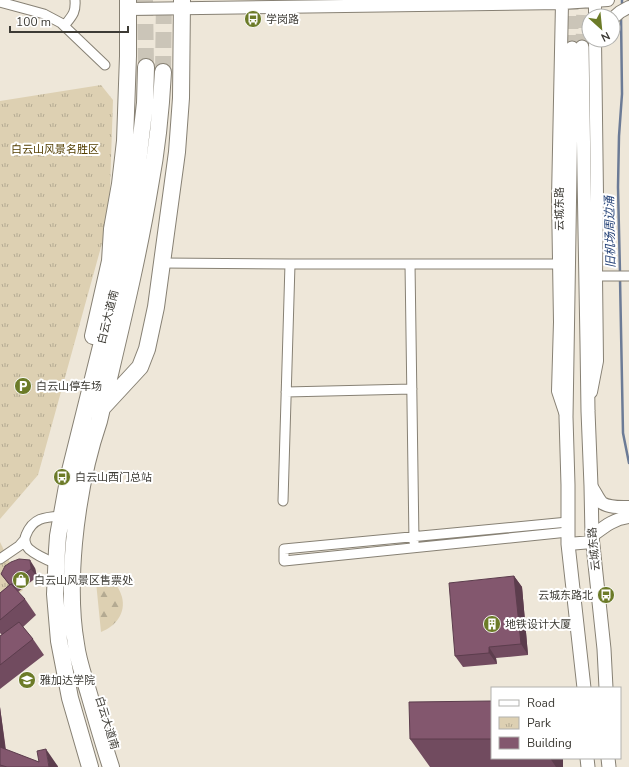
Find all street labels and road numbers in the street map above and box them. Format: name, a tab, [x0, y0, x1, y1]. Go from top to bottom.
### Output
street label: 云城东路	[552, 187, 567, 231]
street label: 白云大道南	[94, 289, 122, 345]
street label: 云城东路	[585, 526, 603, 572]
street label: 白云大道南	[92, 695, 122, 751]

